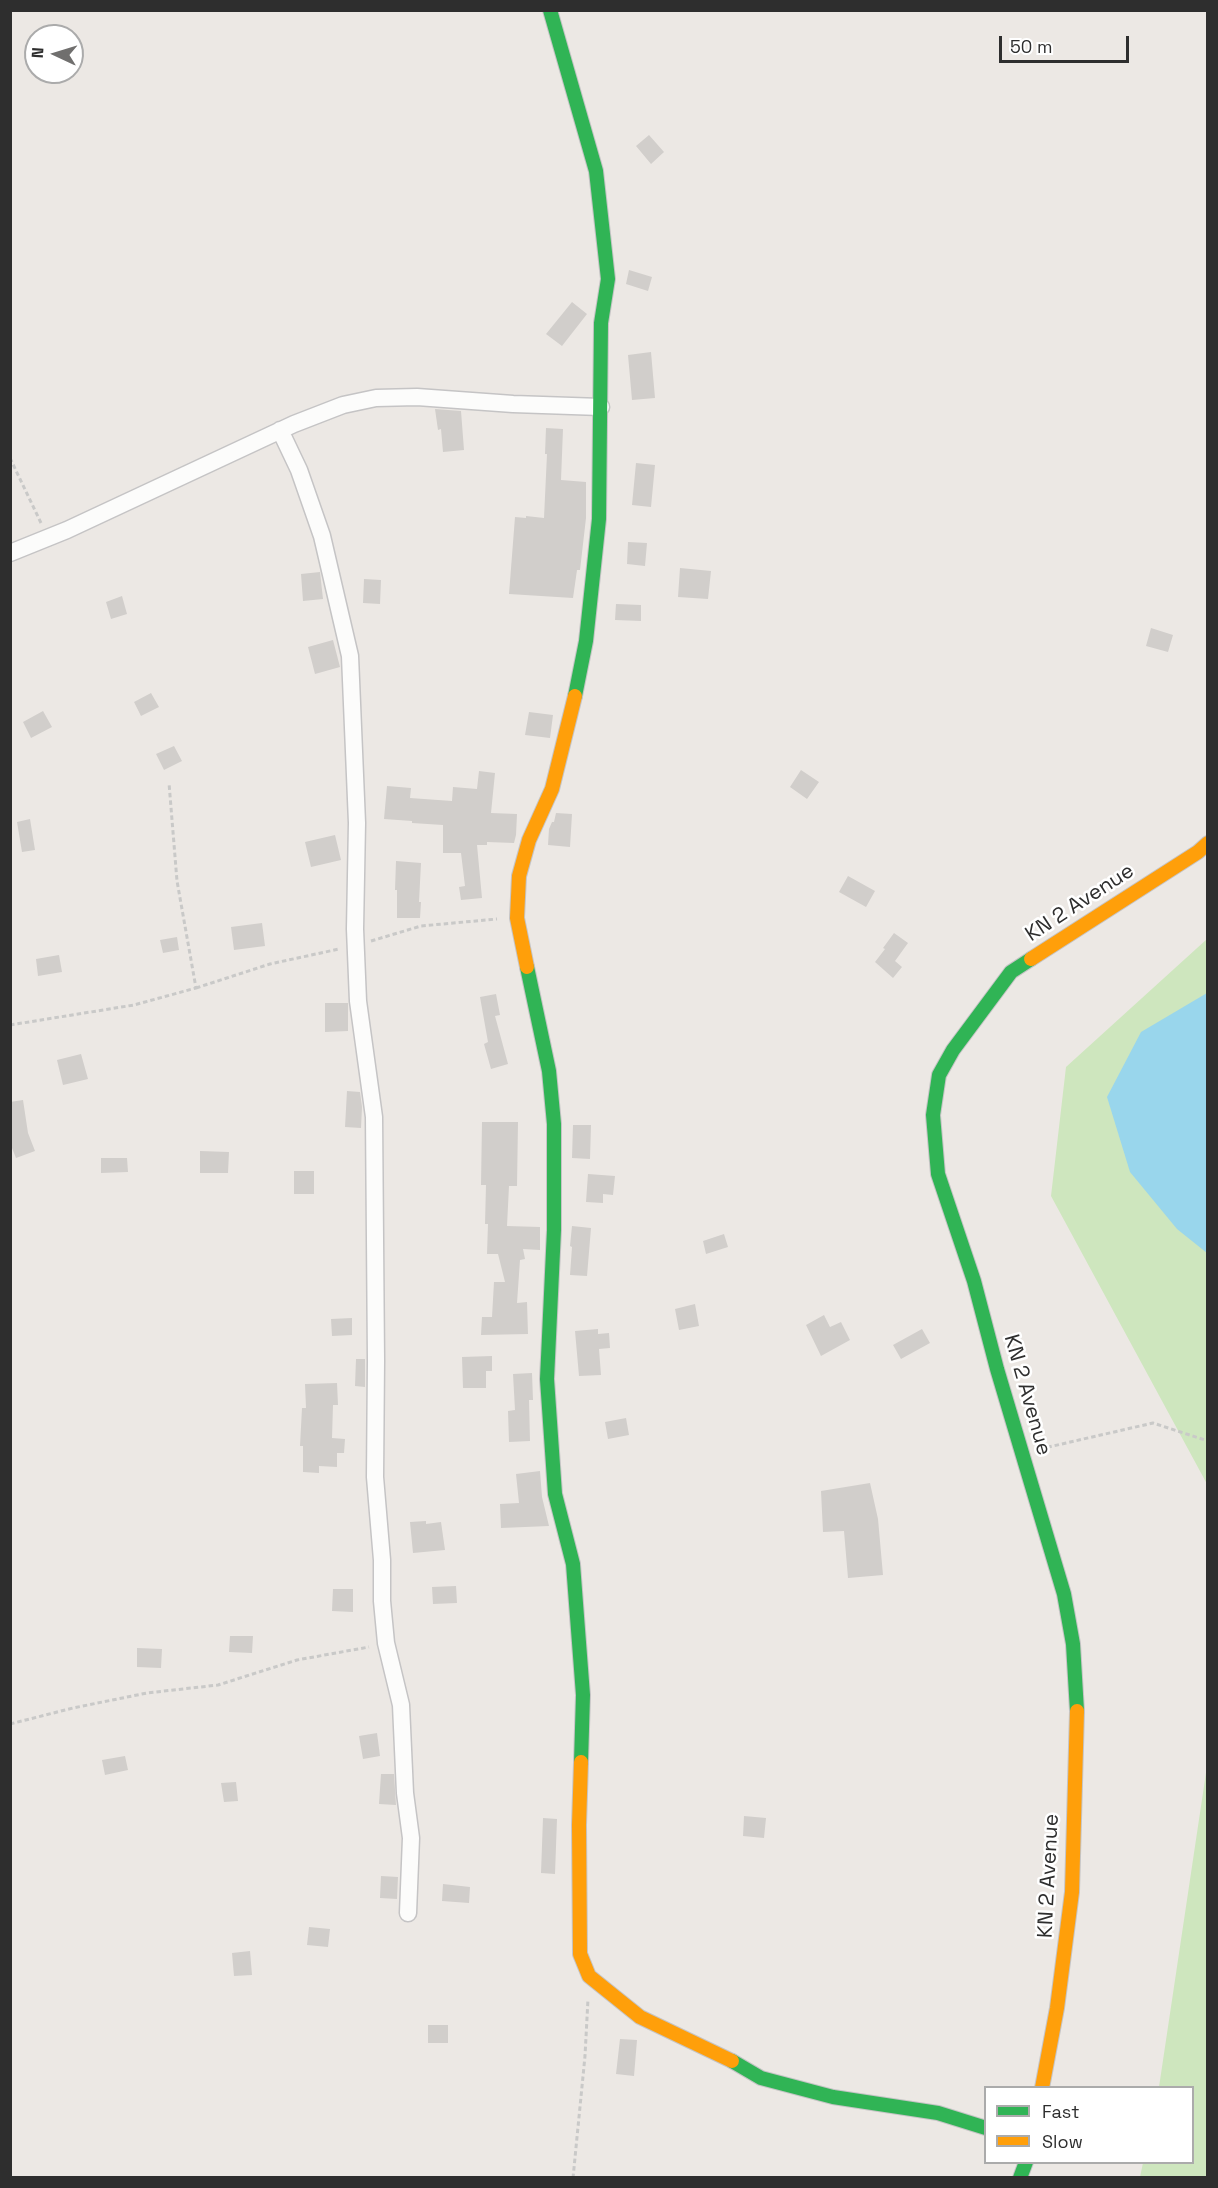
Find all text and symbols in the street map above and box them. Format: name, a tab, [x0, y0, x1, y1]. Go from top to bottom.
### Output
north arrow	[24, 24, 84, 84]
scale bar	[1002, 24, 1132, 62]
text: 50 m	[1010, 35, 1052, 58]
text: N	[27, 47, 48, 59]
street label: KN 2 Avenue	[1021, 859, 1139, 947]
street label: KN 2 Avenue	[998, 1332, 1056, 1458]
street label: KN 2 Avenue	[1033, 1813, 1065, 1939]
legend	[984, 2086, 1194, 2164]
text: Fast	[1042, 2100, 1079, 2123]
text: Slow	[1042, 2130, 1083, 2153]

